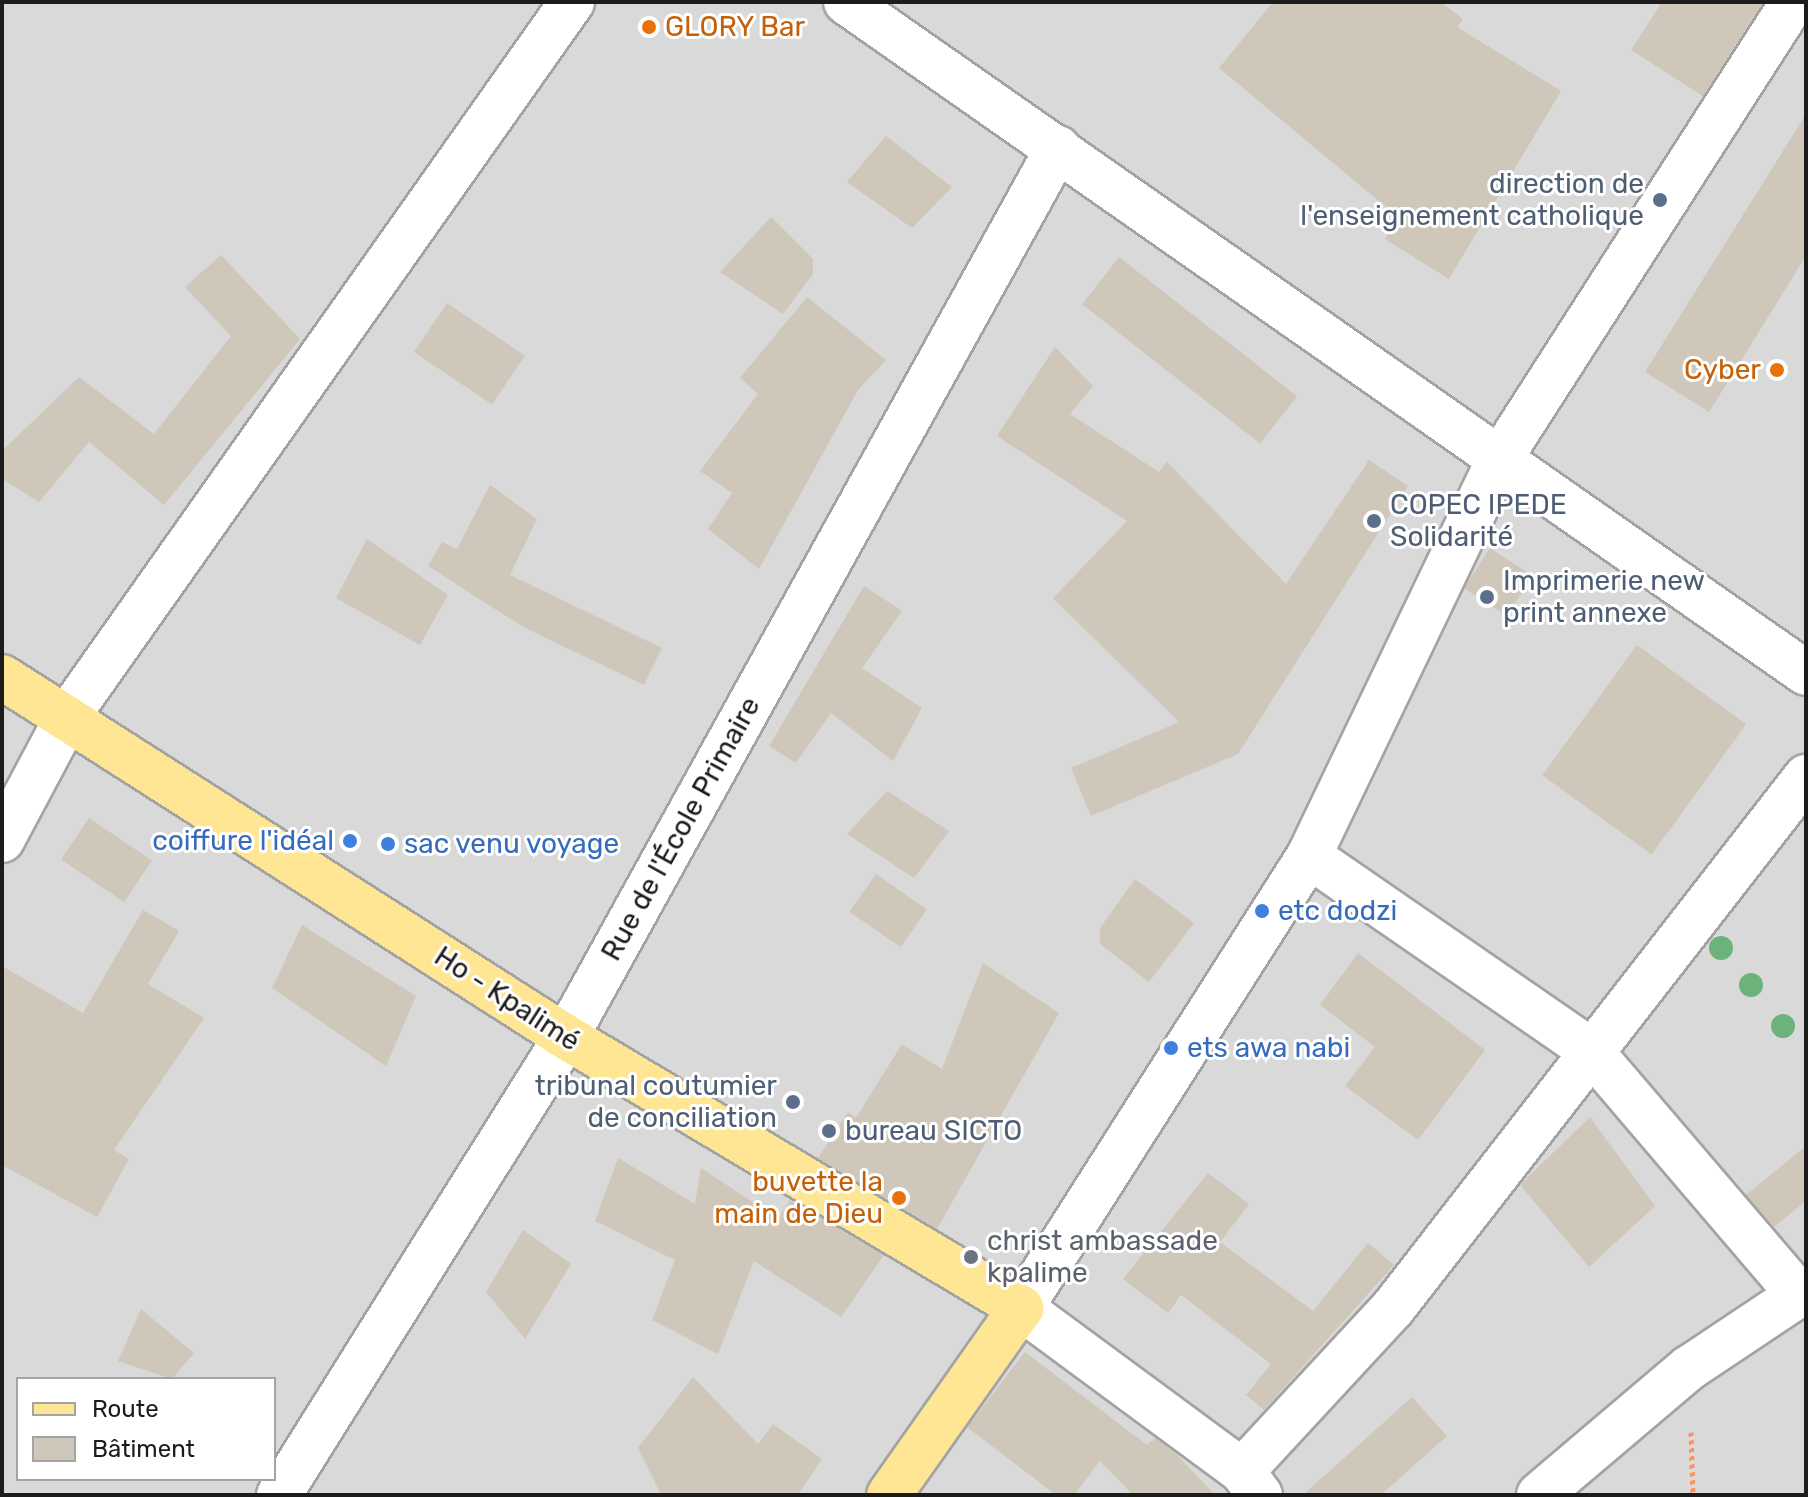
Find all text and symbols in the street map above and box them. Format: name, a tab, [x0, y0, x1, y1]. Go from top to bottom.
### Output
place label: GLORY Bar	[665, 10, 806, 44]
marker: GLORY Bar	[640, 18, 658, 36]
place label: direction de l'enseignement catholique	[1300, 167, 1644, 233]
marker: direction de l'enseignement catholique	[1651, 191, 1669, 209]
place label: Cyber	[1684, 353, 1761, 387]
marker: Cyber	[1768, 361, 1786, 379]
place label: COPEC IPEDE Solidarité	[1390, 488, 1567, 554]
marker: COPEC IPEDE Solidarité	[1365, 512, 1383, 530]
place label: Imprimerie new print annexe	[1503, 564, 1705, 630]
marker: Imprimerie new print annexe	[1478, 588, 1496, 606]
street label: Rue de l'École Primaire	[595, 691, 767, 967]
place label: coiffure l'idéal	[152, 824, 334, 858]
place label: sac venu voyage	[404, 827, 621, 861]
marker: coiffure l'idéal	[341, 832, 359, 850]
marker: sac venu voyage	[379, 835, 397, 853]
place label: etc dodzi	[1278, 894, 1397, 928]
marker: etc dodzi	[1253, 902, 1271, 920]
street label: Ho - Kpalimé	[428, 940, 586, 1058]
place label: ets awa nabi	[1187, 1031, 1350, 1065]
marker: ets awa nabi	[1162, 1039, 1180, 1057]
place label: tribunal coutumier de conciliation	[535, 1069, 777, 1135]
marker: tribunal coutumier de conciliation	[784, 1093, 802, 1111]
place label: bureau SICTO	[845, 1114, 1022, 1148]
marker: bureau SICTO	[820, 1122, 838, 1140]
place label: buvette la main de Dieu	[714, 1165, 883, 1231]
marker: buvette la main de Dieu	[890, 1189, 908, 1207]
place label: christ ambassade kpalime	[987, 1224, 1218, 1290]
marker: christ ambassade kpalime	[962, 1248, 980, 1266]
legend	[16, 1377, 276, 1481]
text: Route	[92, 1395, 159, 1423]
text: Bâtiment	[92, 1435, 195, 1463]

